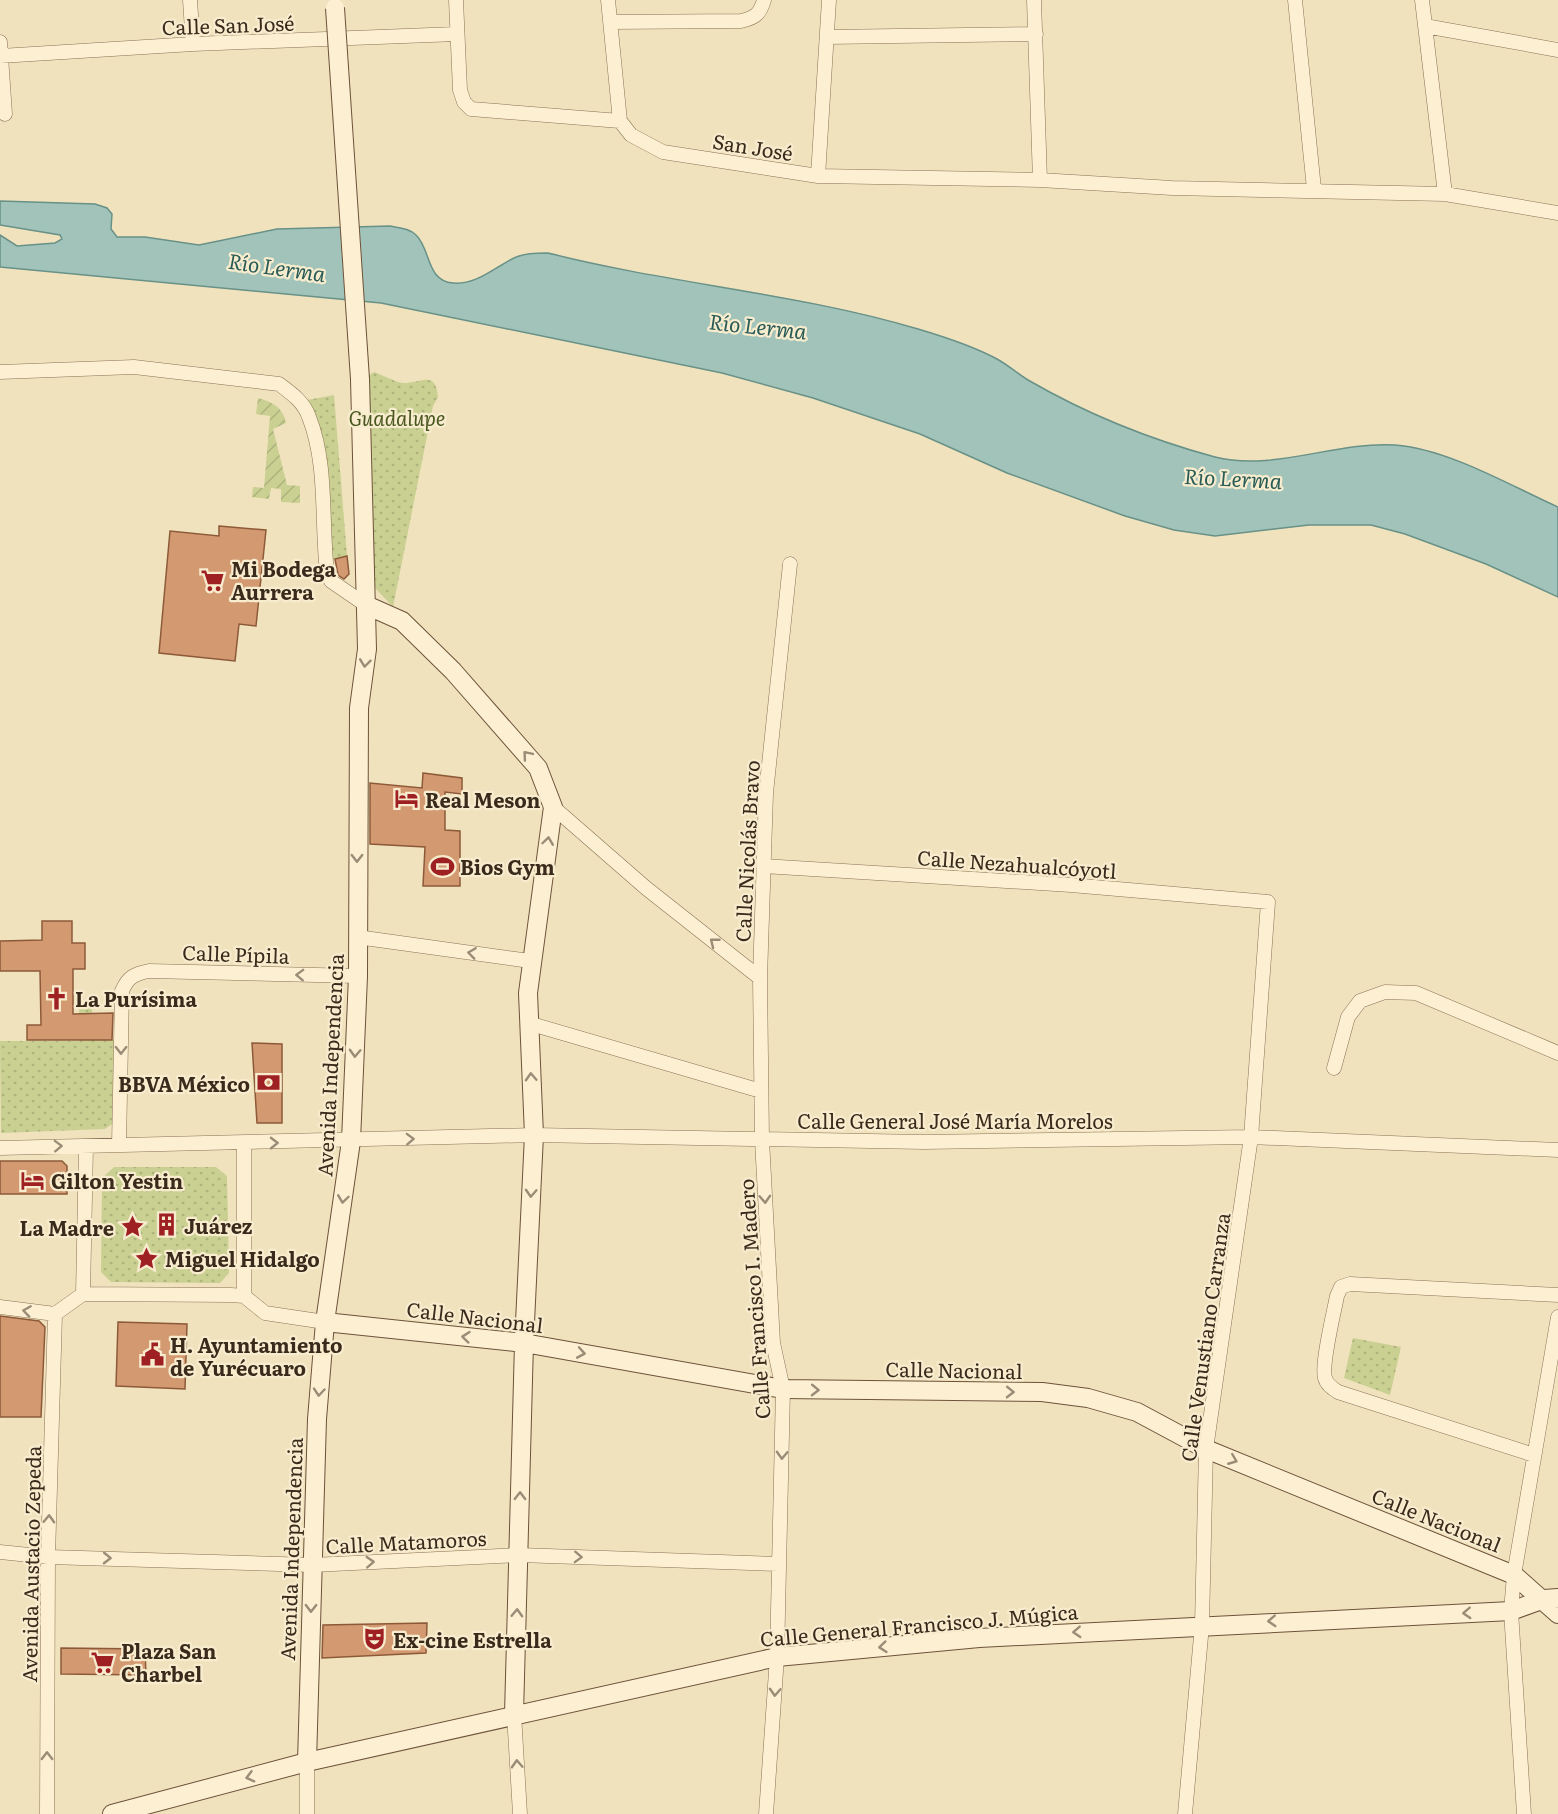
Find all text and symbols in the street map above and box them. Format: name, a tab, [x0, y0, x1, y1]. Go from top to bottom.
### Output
street label: Calle San José	[161, 7, 295, 41]
street label: San José	[711, 125, 795, 167]
water label: Río Lerma	[226, 244, 328, 288]
water label: Río Lerma	[708, 304, 808, 346]
park label: Guadalupe	[349, 402, 445, 432]
water label: Río Lerma	[1183, 459, 1283, 495]
place label: Mi Bodega Aurrera	[231, 553, 337, 606]
supermarket icon: Mi Bodega Aurrera	[200, 567, 226, 593]
one-way arrow	[359, 659, 372, 668]
one-way arrow	[523, 751, 534, 762]
street label: Calle Nicolás Bravo	[726, 759, 766, 943]
place label: Real Meson	[425, 784, 541, 814]
hotel icon: Real Meson	[394, 786, 420, 812]
one-way arrow	[541, 836, 553, 846]
street label: Calle Nezahualcóyotl	[916, 841, 1118, 885]
place label: Bios Gym	[460, 851, 555, 881]
one-way arrow	[351, 853, 363, 862]
sports icon: Bios Gym	[429, 853, 455, 879]
street label: Calle Pípila	[182, 936, 290, 970]
one-way arrow	[710, 938, 721, 949]
one-way arrow	[467, 947, 477, 960]
street label: Avenida Independencia	[308, 953, 350, 1177]
one-way arrow	[295, 968, 304, 981]
place label: La Purísima	[75, 983, 198, 1013]
church icon: La Purísima	[44, 985, 70, 1011]
one-way arrow	[115, 1045, 127, 1054]
one-way arrow	[348, 1048, 361, 1057]
place label: BBVA México	[118, 1068, 250, 1098]
bank icon: BBVA México	[255, 1070, 281, 1096]
one-way arrow	[524, 1072, 537, 1081]
street label: Calle General José María Morelos	[797, 1105, 1113, 1135]
one-way arrow	[405, 1133, 414, 1145]
one-way arrow	[270, 1136, 279, 1149]
one-way arrow	[54, 1140, 63, 1153]
place label: Gilton Yestin	[51, 1165, 183, 1195]
hotel icon: Gilton Yestin	[20, 1167, 46, 1193]
street label: Calle Francisco I. Madero	[730, 1178, 776, 1420]
one-way arrow	[525, 1189, 538, 1198]
one-way arrow	[337, 1194, 349, 1204]
one-way arrow	[758, 1194, 771, 1203]
place label: Juárez	[184, 1210, 253, 1240]
street label: Calle Venustiano Carranza	[1172, 1210, 1236, 1463]
place label: La Madre	[19, 1212, 114, 1242]
building icon: Juárez	[153, 1212, 179, 1238]
place icon: La Madre	[119, 1214, 145, 1240]
place label: Miguel Hidalgo	[165, 1243, 320, 1273]
place icon: Miguel Hidalgo	[134, 1245, 160, 1271]
street label: Calle Nacional	[405, 1293, 545, 1339]
one-way arrow	[23, 1305, 32, 1317]
place label: H. Ayuntamiento de Yurécuaro	[170, 1329, 342, 1382]
one-way arrow	[461, 1331, 470, 1343]
public building icon: H. Ayuntamiento de Yurécuaro	[139, 1342, 165, 1368]
one-way arrow	[576, 1346, 586, 1359]
street label: Calle Nacional	[885, 1353, 1023, 1385]
one-way arrow	[811, 1383, 820, 1396]
one-way arrow	[1006, 1386, 1015, 1398]
one-way arrow	[313, 1388, 326, 1397]
street label: Avenida Independencia	[271, 1437, 309, 1661]
street label: Avenida Austacio Zepeda	[13, 1445, 47, 1683]
one-way arrow	[775, 1451, 788, 1460]
one-way arrow	[1227, 1453, 1238, 1465]
street label: Calle Nacional	[1368, 1479, 1507, 1559]
one-way arrow	[514, 1492, 527, 1501]
one-way arrow	[43, 1514, 55, 1523]
street label: Calle Matamoros	[325, 1522, 487, 1560]
one-way arrow	[573, 1550, 582, 1563]
one-way arrow	[102, 1552, 111, 1564]
one-way arrow	[366, 1555, 375, 1568]
street label: Calle General Francisco J. Múgica	[759, 1595, 1079, 1653]
one-way arrow	[304, 1604, 317, 1613]
one-way arrow	[1462, 1607, 1471, 1619]
one-way arrow	[511, 1609, 524, 1618]
one-way arrow	[1267, 1615, 1276, 1628]
place label: Ex-cine Estrella	[393, 1624, 552, 1654]
one-way arrow	[1072, 1625, 1081, 1638]
theatre icon: Ex-cine Estrella	[362, 1626, 388, 1652]
place label: Plaza San Charbel	[121, 1635, 217, 1688]
one-way arrow	[878, 1640, 887, 1653]
supermarket icon: Plaza San Charbel	[90, 1649, 116, 1675]
one-way arrow	[768, 1688, 781, 1697]
one-way arrow	[41, 1751, 53, 1760]
one-way arrow	[511, 1759, 524, 1768]
one-way arrow	[245, 1770, 256, 1782]

